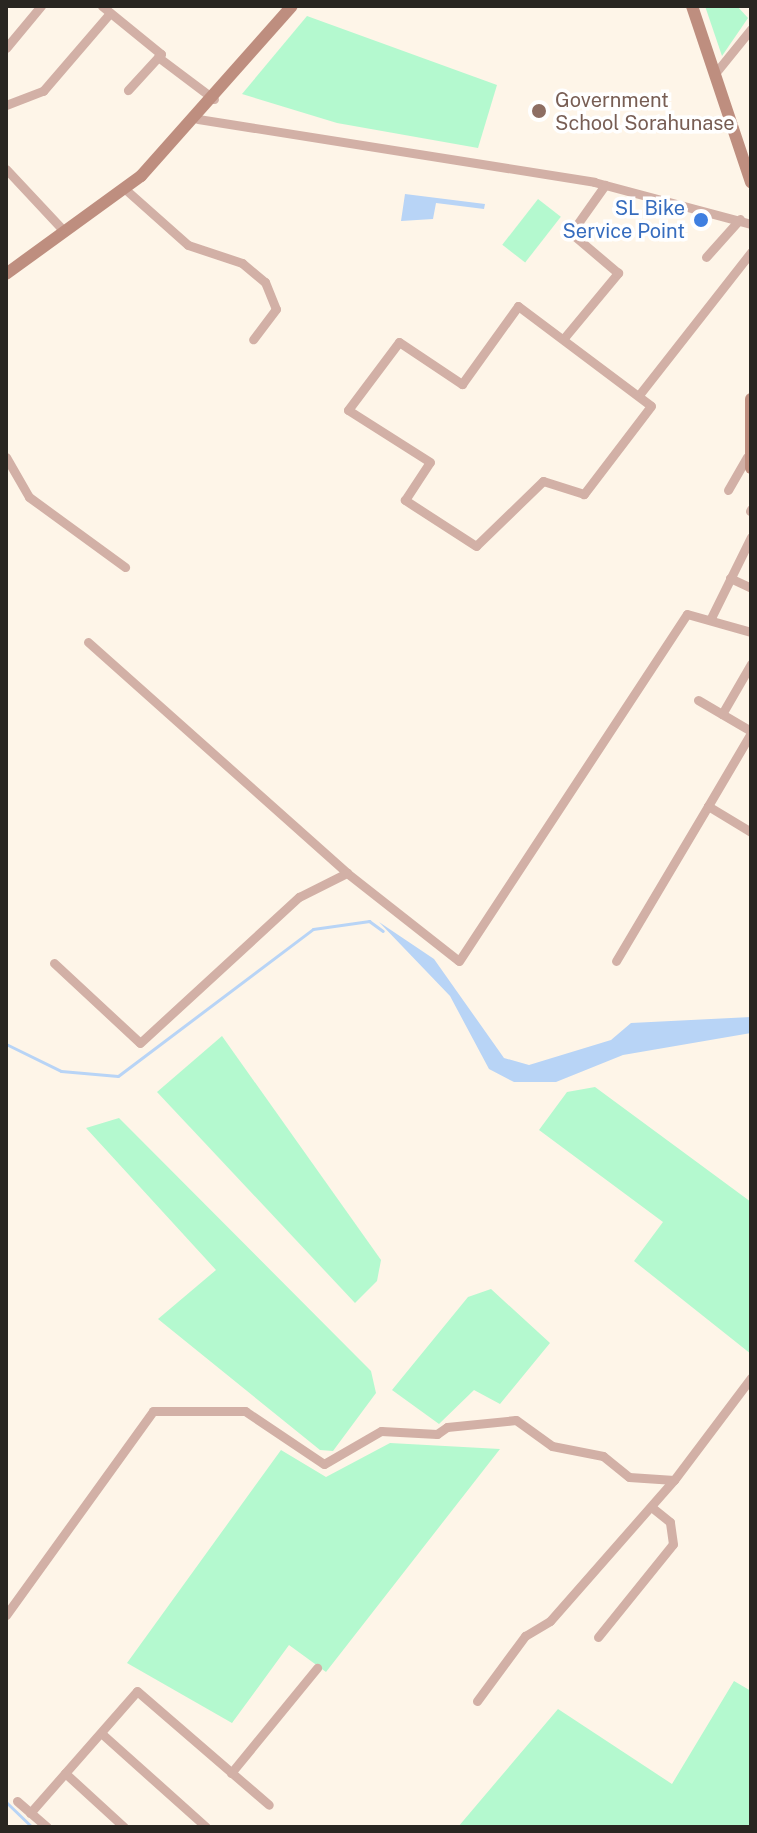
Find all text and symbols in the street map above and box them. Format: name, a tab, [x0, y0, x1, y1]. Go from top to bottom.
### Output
place label: Government School Sorahunase	[555, 88, 735, 135]
marker: Government School Sorahunase	[530, 102, 548, 120]
place label: SL Bike Service Point	[562, 196, 685, 243]
marker: SL Bike Service Point	[692, 211, 710, 229]

